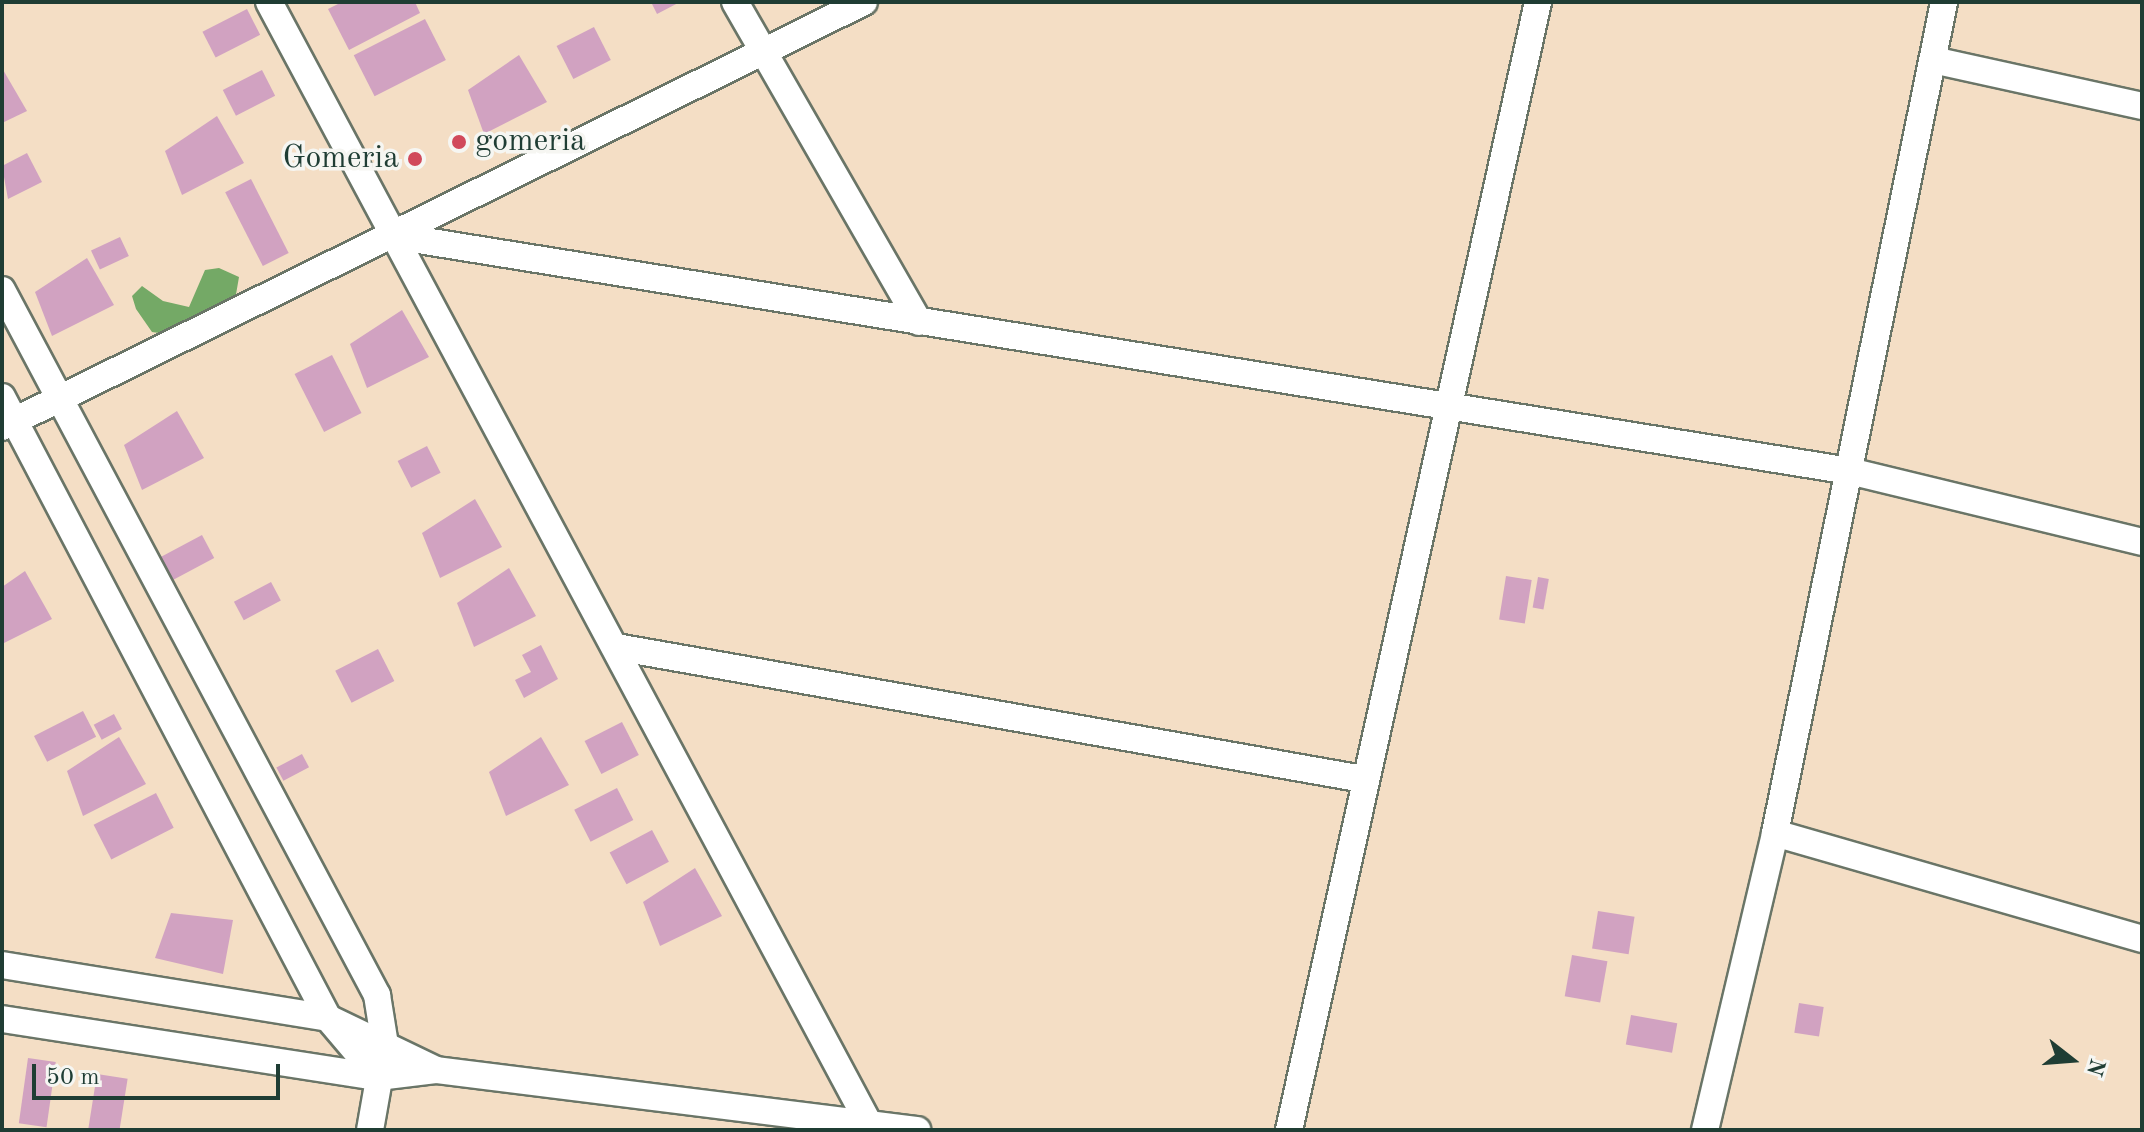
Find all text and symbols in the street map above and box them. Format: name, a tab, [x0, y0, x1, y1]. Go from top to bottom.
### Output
place label: gomeria	[475, 123, 586, 161]
marker: gomeria	[450, 133, 468, 151]
place label: Gomeria	[282, 140, 399, 178]
marker: Gomeria	[406, 150, 424, 168]
north arrow	[2032, 1020, 2112, 1100]
scale bar	[36, 1048, 284, 1098]
text: N	[2082, 1056, 2108, 1078]
text: 50 m	[46, 1066, 100, 1090]

